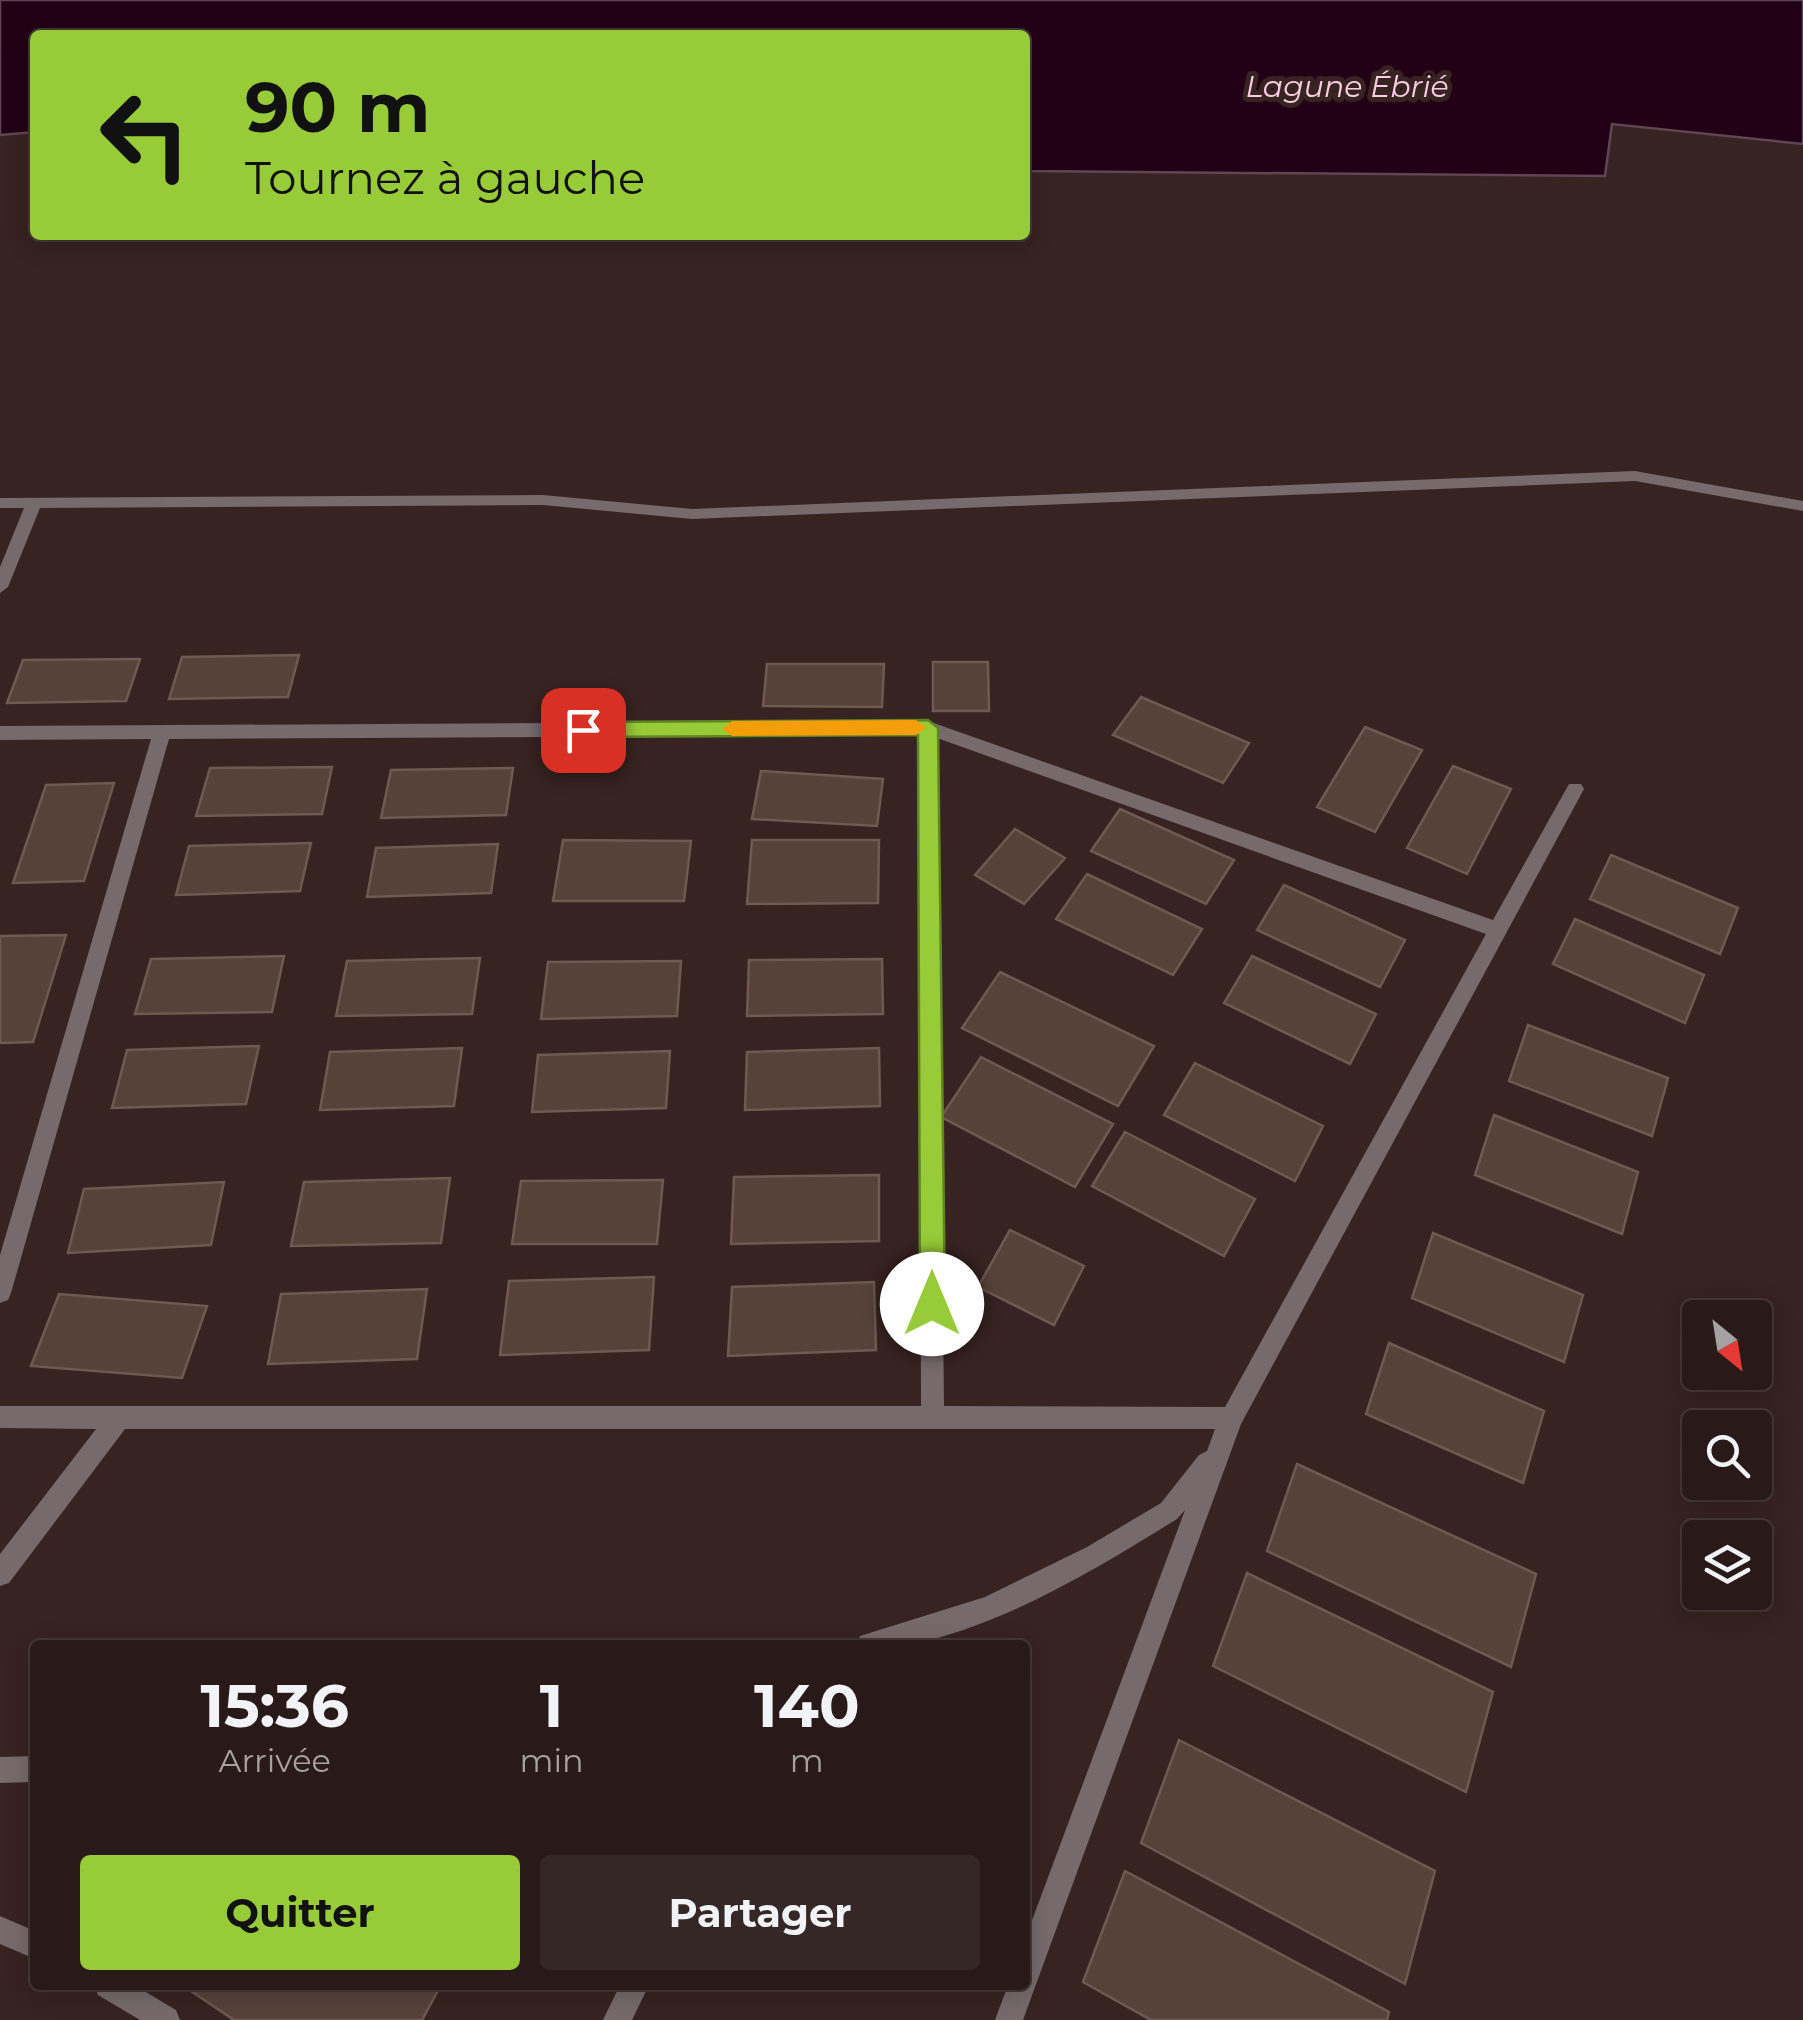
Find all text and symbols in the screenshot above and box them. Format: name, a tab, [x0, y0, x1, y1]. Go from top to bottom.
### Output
text: 90 m	[245, 64, 430, 150]
water label: Lagune Ébrié	[1245, 68, 1449, 105]
icon: left	[80, 70, 210, 200]
text: Tournez à gauche	[245, 150, 645, 205]
pin	[541, 688, 626, 773]
icon: arrive	[556, 703, 611, 758]
position arrow	[880, 1252, 984, 1356]
north arrow	[1682, 1300, 1772, 1390]
map controls	[1682, 1300, 1772, 1610]
button: search	[1682, 1410, 1772, 1500]
button: layers	[1682, 1520, 1772, 1610]
text: 15:36	[200, 1669, 349, 1742]
text: 1	[540, 1669, 563, 1742]
text: 140	[754, 1669, 860, 1742]
text: Arrivée	[219, 1741, 331, 1780]
text: min	[519, 1741, 584, 1780]
text: m	[790, 1741, 824, 1780]
button: Quitter	[80, 1855, 520, 1970]
button: Partager	[540, 1855, 980, 1970]

